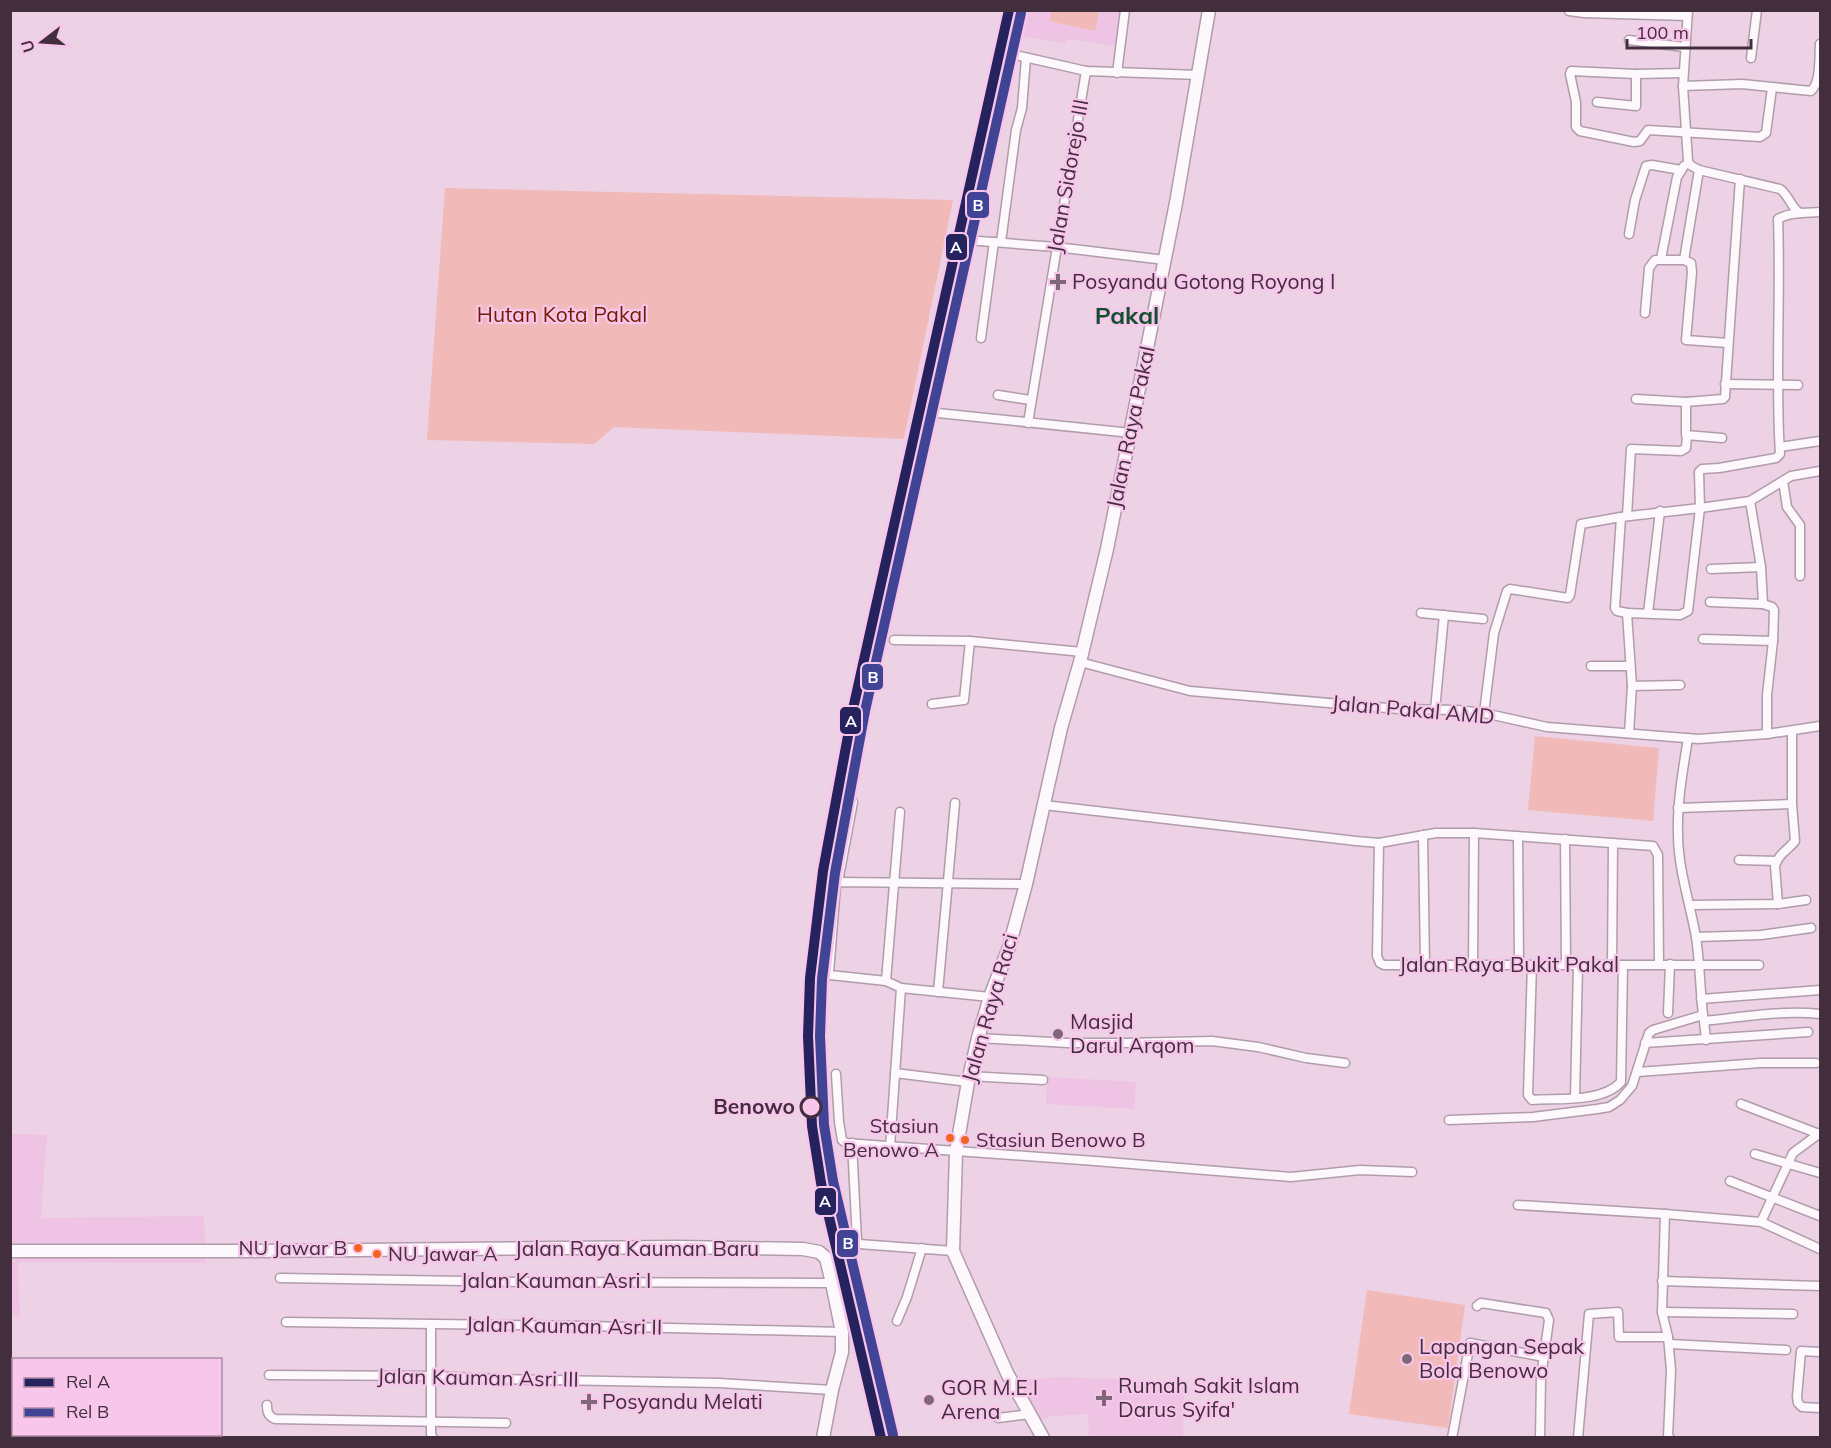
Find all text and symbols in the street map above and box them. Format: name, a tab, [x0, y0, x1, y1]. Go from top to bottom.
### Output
north arrow	[12, 12, 72, 72]
scale bar	[1627, 12, 1752, 50]
text: 100 m	[1636, 21, 1689, 44]
text: U	[16, 38, 39, 55]
street label: Jalan Sidorejo III	[1041, 97, 1093, 255]
line badge: B	[966, 191, 990, 219]
text: B	[972, 195, 984, 215]
line badge: A	[945, 233, 968, 261]
text: A	[950, 237, 962, 257]
place label: Posyandu Gotong Royong I	[1072, 268, 1335, 294]
marker: Posyandu Gotong Royong I	[1049, 273, 1067, 291]
district label: Pakal	[1095, 300, 1159, 330]
park label: Hutan Kota Pakal	[477, 301, 647, 327]
street label: Jalan Raya Pakal	[1100, 343, 1160, 510]
line badge: B	[861, 663, 884, 691]
text: B	[867, 667, 879, 687]
street label: Jalan Pakal AMD	[1330, 689, 1496, 729]
line badge: A	[839, 706, 862, 735]
text: A	[845, 711, 857, 731]
street label: Jalan Raya Raci	[955, 930, 1023, 1085]
street label: Jalan Raya Bukit Pakal	[1399, 951, 1619, 977]
place label: Masjid Darul Arqom	[1070, 1008, 1194, 1058]
marker: Masjid Darul Arqom	[1051, 1027, 1065, 1041]
place label: Benowo	[713, 1093, 795, 1119]
marker: Benowo	[800, 1096, 822, 1118]
place label: Stasiun Benowo A	[843, 1113, 939, 1162]
place label: Stasiun Benowo B	[976, 1127, 1146, 1152]
marker: Stasiun Benowo A	[944, 1132, 956, 1144]
marker: Stasiun Benowo B	[959, 1134, 971, 1146]
line badge: A	[814, 1187, 837, 1216]
text: A	[819, 1191, 831, 1211]
line badge: B	[836, 1229, 859, 1258]
text: B	[842, 1233, 854, 1253]
place label: NU Jawar B	[239, 1235, 347, 1260]
street label: Jalan Raya Kauman Baru	[515, 1235, 759, 1261]
place label: NU Jawar A	[388, 1241, 498, 1266]
marker: NU Jawar B	[352, 1242, 364, 1254]
marker: NU Jawar A	[371, 1248, 383, 1260]
street label: Jalan Kauman Asri I	[460, 1267, 652, 1293]
street label: Jalan Kauman Asri II	[466, 1310, 662, 1340]
place label: Lapangan Sepak Bola Benowo	[1419, 1333, 1584, 1383]
marker: Lapangan Sepak Bola Benowo	[1400, 1352, 1414, 1366]
legend	[12, 1358, 222, 1436]
street label: Jalan Kauman Asri III	[377, 1362, 579, 1392]
text: Rel A	[66, 1370, 110, 1393]
place label: Rumah Sakit Islam Darus Syifa'	[1118, 1372, 1300, 1422]
place label: GOR M.E.I Arena	[941, 1374, 1038, 1424]
place label: Posyandu Melati	[602, 1388, 763, 1414]
marker: Rumah Sakit Islam Darus Syifa'	[1095, 1389, 1113, 1407]
marker: Posyandu Melati	[580, 1393, 598, 1411]
marker: GOR M.E.I Arena	[922, 1393, 936, 1407]
text: Rel B	[66, 1400, 109, 1423]

